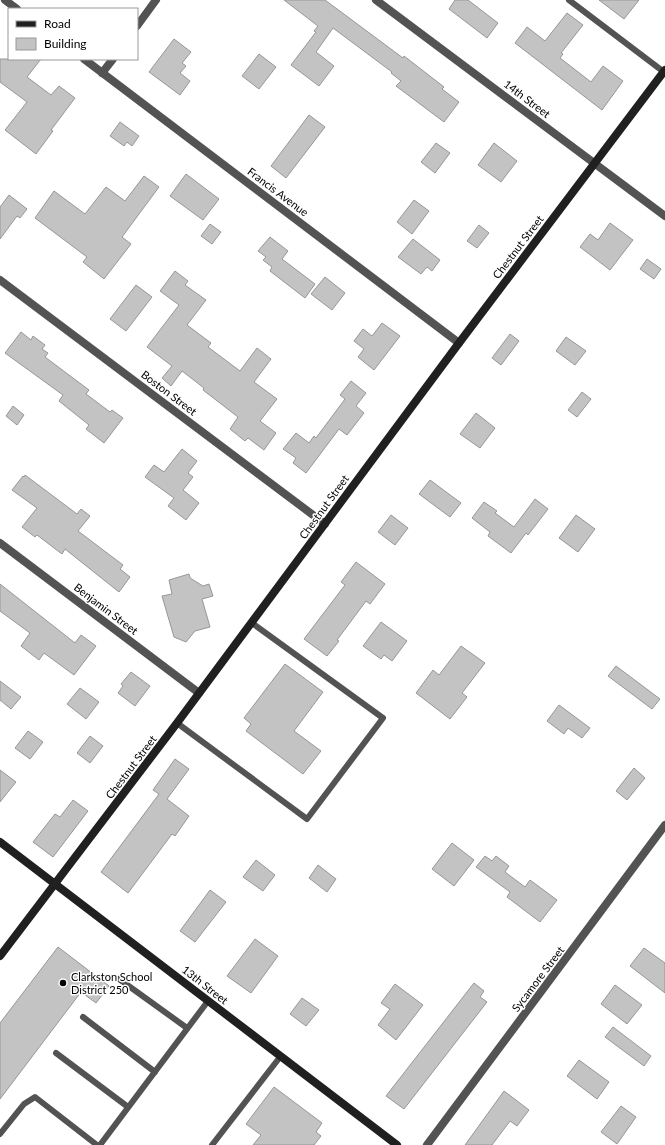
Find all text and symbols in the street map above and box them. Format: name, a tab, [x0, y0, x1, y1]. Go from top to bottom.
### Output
legend	[8, 8, 138, 60]
text: Road	[44, 16, 71, 31]
text: Building	[44, 36, 87, 51]
street label: 14th Street	[502, 77, 553, 120]
street label: Francis Avenue	[245, 165, 311, 219]
street label: Chestnut Street	[490, 212, 546, 281]
street label: Boston Street	[139, 368, 200, 418]
street label: Chestnut Street	[296, 472, 351, 541]
street label: Benjamin Street	[72, 580, 141, 637]
street label: Chestnut Street	[103, 732, 159, 801]
street label: Sycamore Street	[509, 943, 566, 1014]
street label: 13th Street	[180, 963, 231, 1007]
place label: Clarkston School District 250	[71, 970, 152, 996]
marker: Clarkston School District 250	[58, 978, 68, 988]

